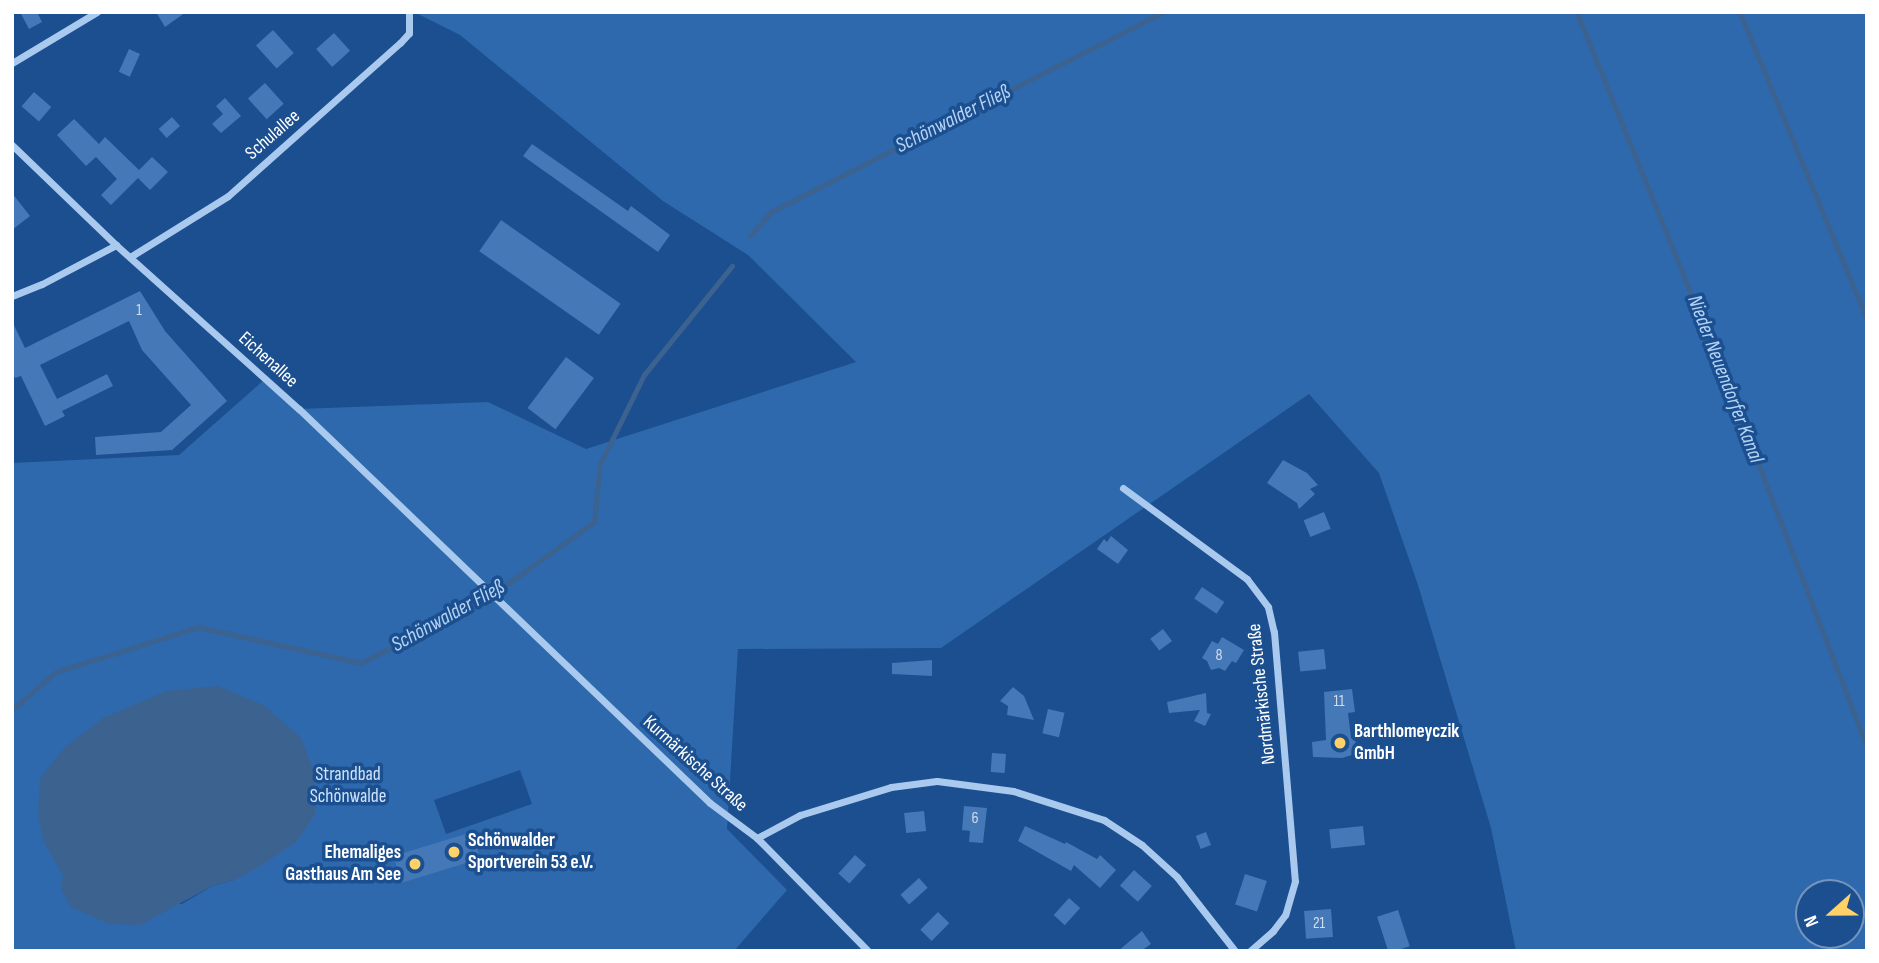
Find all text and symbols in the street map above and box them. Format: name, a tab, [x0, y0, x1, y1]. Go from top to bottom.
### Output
water label: Schönwalder Fließ	[891, 79, 1015, 159]
street label: Schulallee	[241, 105, 305, 165]
water label: Nieder Neuendorfer Kanal	[1681, 292, 1769, 466]
house number: 1	[136, 301, 142, 321]
street label: Eichenallee	[233, 327, 303, 393]
water label: Schönwalder Fließ	[387, 575, 509, 657]
street label: Nordmärkische Straße	[1243, 622, 1281, 766]
house number: 8	[1215, 646, 1223, 666]
house number: 11	[1333, 692, 1345, 712]
street label: Kurmärkische Straße	[638, 711, 752, 817]
place label: Barthlomeyczik GmbH	[1354, 721, 1459, 765]
marker: Barthlomeyczik GmbH	[1332, 735, 1348, 751]
park label: Strandbad Schönwalde	[310, 764, 386, 808]
house number: 6	[971, 809, 979, 829]
place label: Schönwalder Sportverein 53 e.V.	[468, 830, 593, 874]
place label: Ehemaliges Gasthaus Am See	[285, 842, 401, 886]
marker: Schönwalder Sportverein 53 e.V.	[446, 844, 462, 860]
marker: Ehemaliges Gasthaus Am See	[407, 856, 423, 872]
north arrow	[1795, 879, 1865, 949]
text: N	[1799, 912, 1824, 930]
house number: 21	[1313, 914, 1325, 934]

